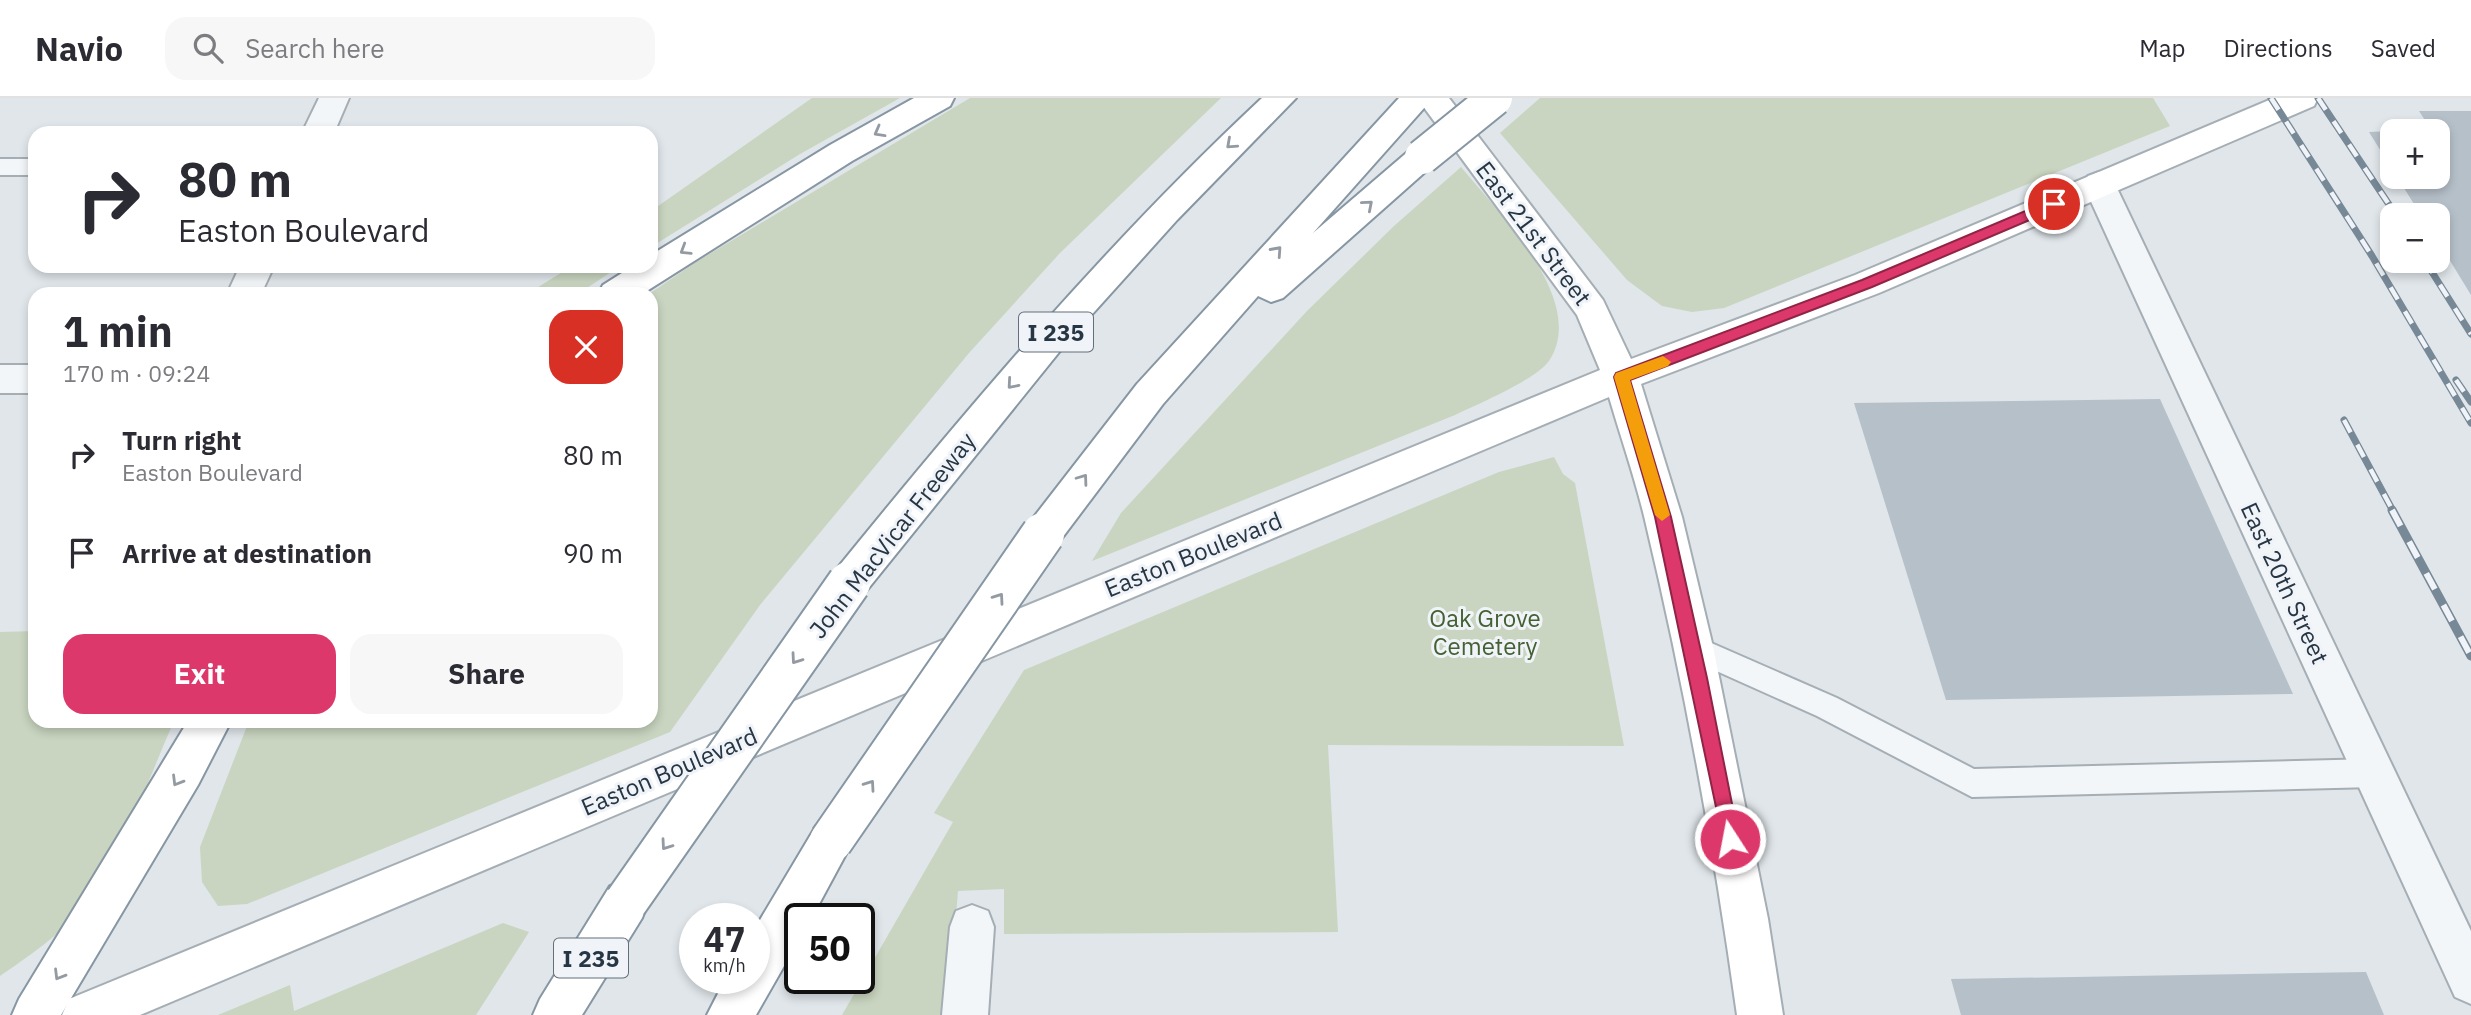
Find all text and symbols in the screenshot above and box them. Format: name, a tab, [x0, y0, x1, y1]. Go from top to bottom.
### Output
search box	[165, 17, 655, 80]
text: Navio	[35, 27, 123, 70]
icon: search	[189, 29, 227, 67]
text: Search here	[245, 31, 385, 65]
text: Map	[2139, 32, 2185, 64]
text: Directions	[2223, 32, 2333, 64]
text: Saved	[2371, 32, 2436, 64]
map controls	[2380, 119, 2450, 273]
button: +	[2380, 119, 2450, 189]
one-way arrow	[874, 124, 886, 137]
one-way arrow	[1226, 136, 1239, 148]
text: 80 m	[178, 147, 292, 210]
icon: right	[63, 154, 154, 245]
street label: East 21st Street	[1469, 154, 1599, 312]
pin	[2024, 174, 2084, 234]
icon: arrive	[2035, 185, 2073, 223]
one-way arrow	[1360, 201, 1373, 213]
button: −	[2380, 203, 2450, 273]
text: Easton Boulevard	[178, 209, 430, 251]
one-way arrow	[680, 242, 693, 255]
one-way arrow	[1269, 247, 1281, 260]
text: 1 min	[63, 304, 173, 359]
button: close	[549, 310, 623, 384]
road number: I 235	[1019, 313, 1093, 352]
text: 170 m · 09:24	[63, 358, 210, 388]
one-way arrow	[1008, 376, 1020, 389]
text: Turn right	[122, 423, 241, 457]
street label: John MacVicar Freeway	[801, 425, 983, 645]
icon: right	[63, 436, 101, 474]
text: 80 m	[563, 438, 623, 472]
text: Easton Boulevard	[122, 457, 303, 487]
one-way arrow	[1075, 474, 1088, 487]
street label: East 20th Street	[2234, 497, 2336, 669]
street label: Easton Boulevard	[1100, 504, 1286, 604]
icon: arrive	[63, 534, 101, 572]
text: Arrive at destination	[122, 536, 372, 570]
text: 90 m	[563, 536, 623, 570]
one-way arrow	[991, 593, 1003, 606]
park label: Oak Grove Cemetery	[1429, 602, 1541, 662]
button: Exit	[63, 634, 336, 714]
button: Share	[350, 634, 623, 714]
one-way arrow	[792, 651, 804, 664]
street label: Easton Boulevard	[576, 719, 762, 823]
one-way arrow	[172, 773, 185, 786]
one-way arrow	[862, 780, 874, 793]
position arrow	[1693, 802, 1767, 876]
one-way arrow	[662, 837, 674, 850]
speed limit sign: 50	[784, 903, 875, 994]
text: 47	[703, 916, 746, 962]
road number: I 235	[554, 938, 628, 978]
text: km/h	[703, 954, 746, 977]
one-way arrow	[54, 967, 67, 980]

